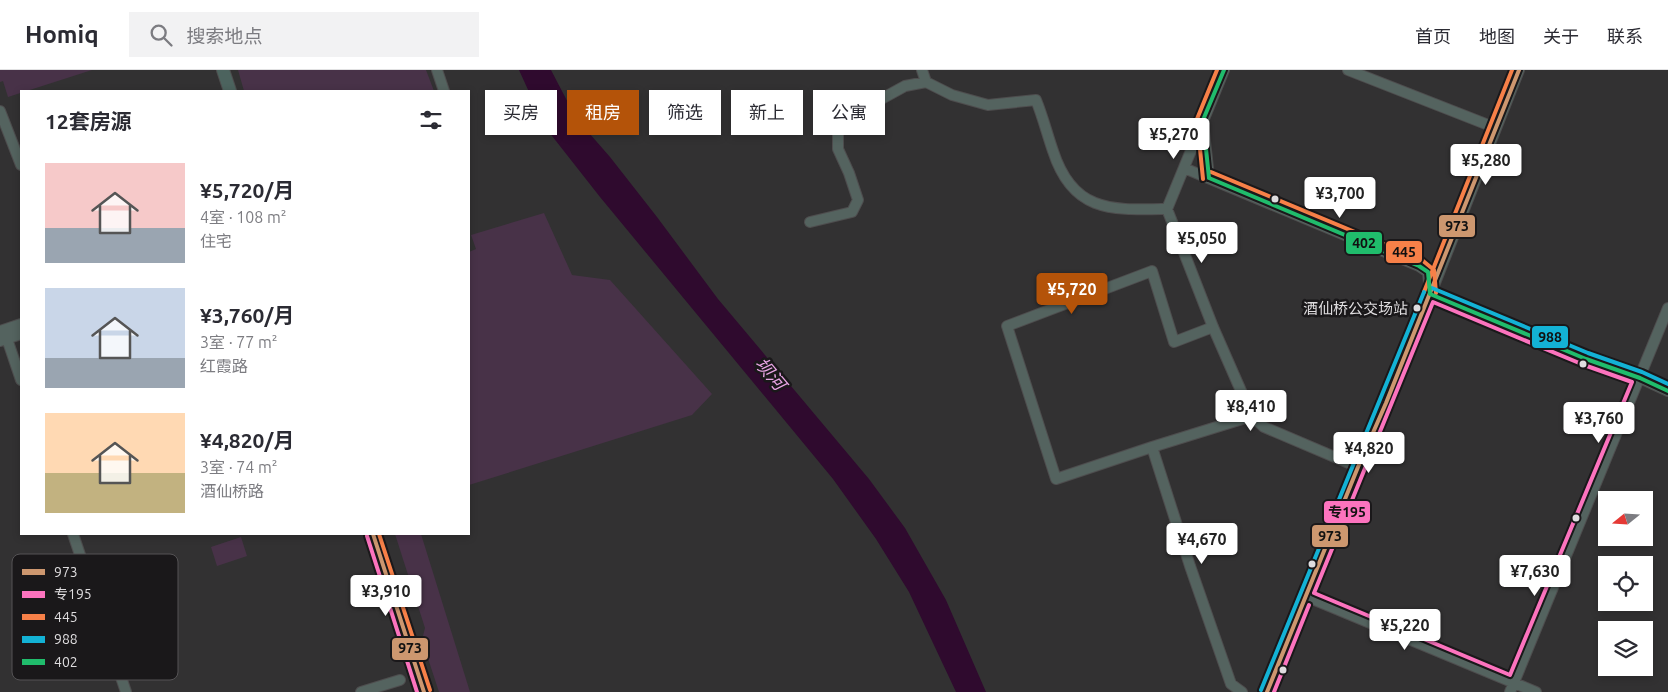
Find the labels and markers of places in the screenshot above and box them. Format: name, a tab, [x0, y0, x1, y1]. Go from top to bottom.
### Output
pin: ¥5,270	[1133, 118, 1215, 160]
pin: ¥5,280	[1445, 144, 1527, 186]
pin: ¥3,700	[1299, 176, 1381, 219]
unlabelled marker	[1270, 194, 1280, 204]
pin: ¥5,050	[1161, 222, 1243, 264]
pin: ¥5,720	[1031, 272, 1113, 315]
place label: 酒仙桥公交场站	[1303, 300, 1408, 317]
marker: 酒仙桥公交场站	[1412, 303, 1422, 313]
unlabelled marker	[1578, 359, 1588, 369]
pin: ¥8,410	[1210, 390, 1292, 432]
pin: ¥3,760	[1558, 402, 1640, 444]
pin: ¥4,820	[1328, 432, 1410, 474]
unlabelled marker	[1571, 513, 1581, 523]
pin: ¥4,670	[1161, 522, 1243, 565]
pin: ¥7,630	[1494, 554, 1576, 597]
unlabelled marker	[1307, 559, 1317, 569]
pin: ¥3,910	[345, 574, 427, 617]
pin: ¥5,220	[1364, 608, 1446, 651]
unlabelled marker	[1278, 665, 1288, 675]

